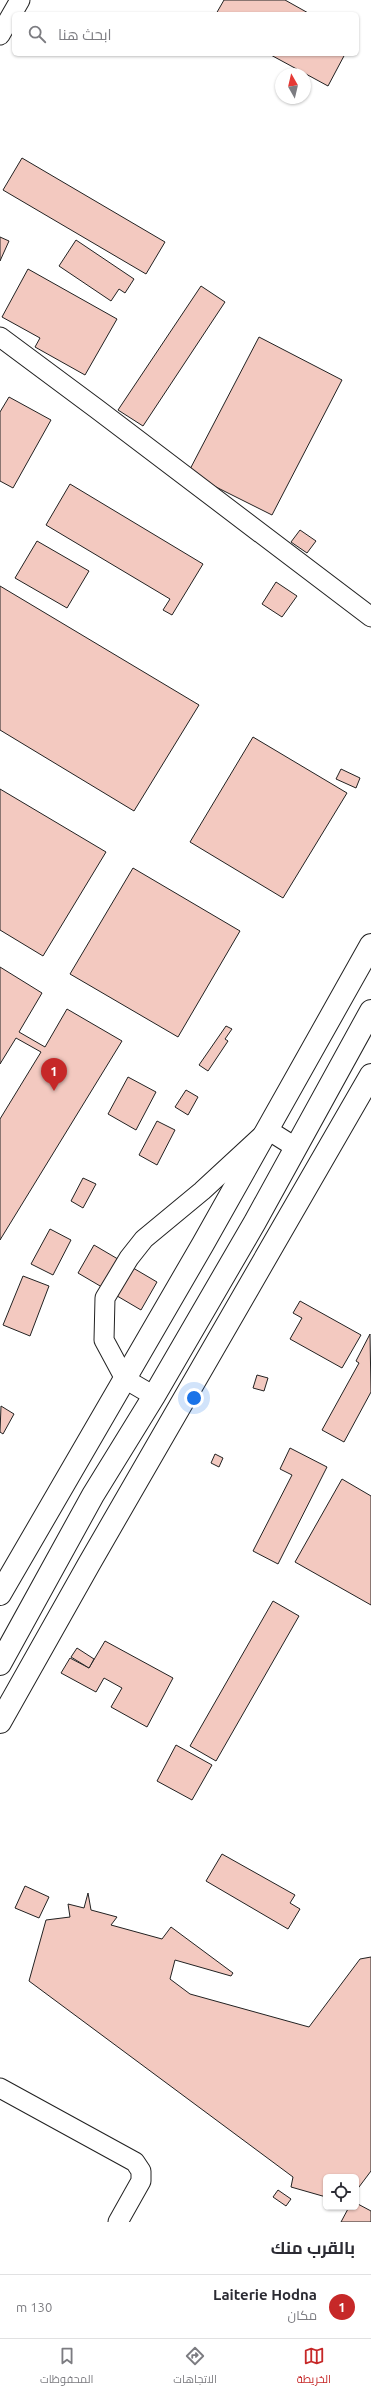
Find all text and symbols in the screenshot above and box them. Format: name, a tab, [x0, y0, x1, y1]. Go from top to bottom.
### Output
search box	[12, 12, 359, 56]
icon: search	[26, 23, 48, 45]
text: ابحث هنا	[58, 26, 112, 43]
north arrow	[275, 68, 311, 104]
pin: 1	[41, 1058, 67, 1091]
your location	[184, 1388, 204, 1408]
map controls	[323, 2174, 359, 2210]
button: locate	[323, 2174, 359, 2210]
text: بالقرب منك	[271, 2238, 355, 2257]
text: Laiterie Hodna	[213, 2286, 317, 2303]
text: 130 m	[16, 2300, 52, 2314]
text: 1	[338, 2300, 346, 2314]
text: مكان	[288, 2308, 317, 2322]
tab: المحفوظات	[40, 2345, 93, 2389]
tab: الاتجاهات	[173, 2345, 217, 2389]
tab: الخريطة	[297, 2345, 331, 2389]

